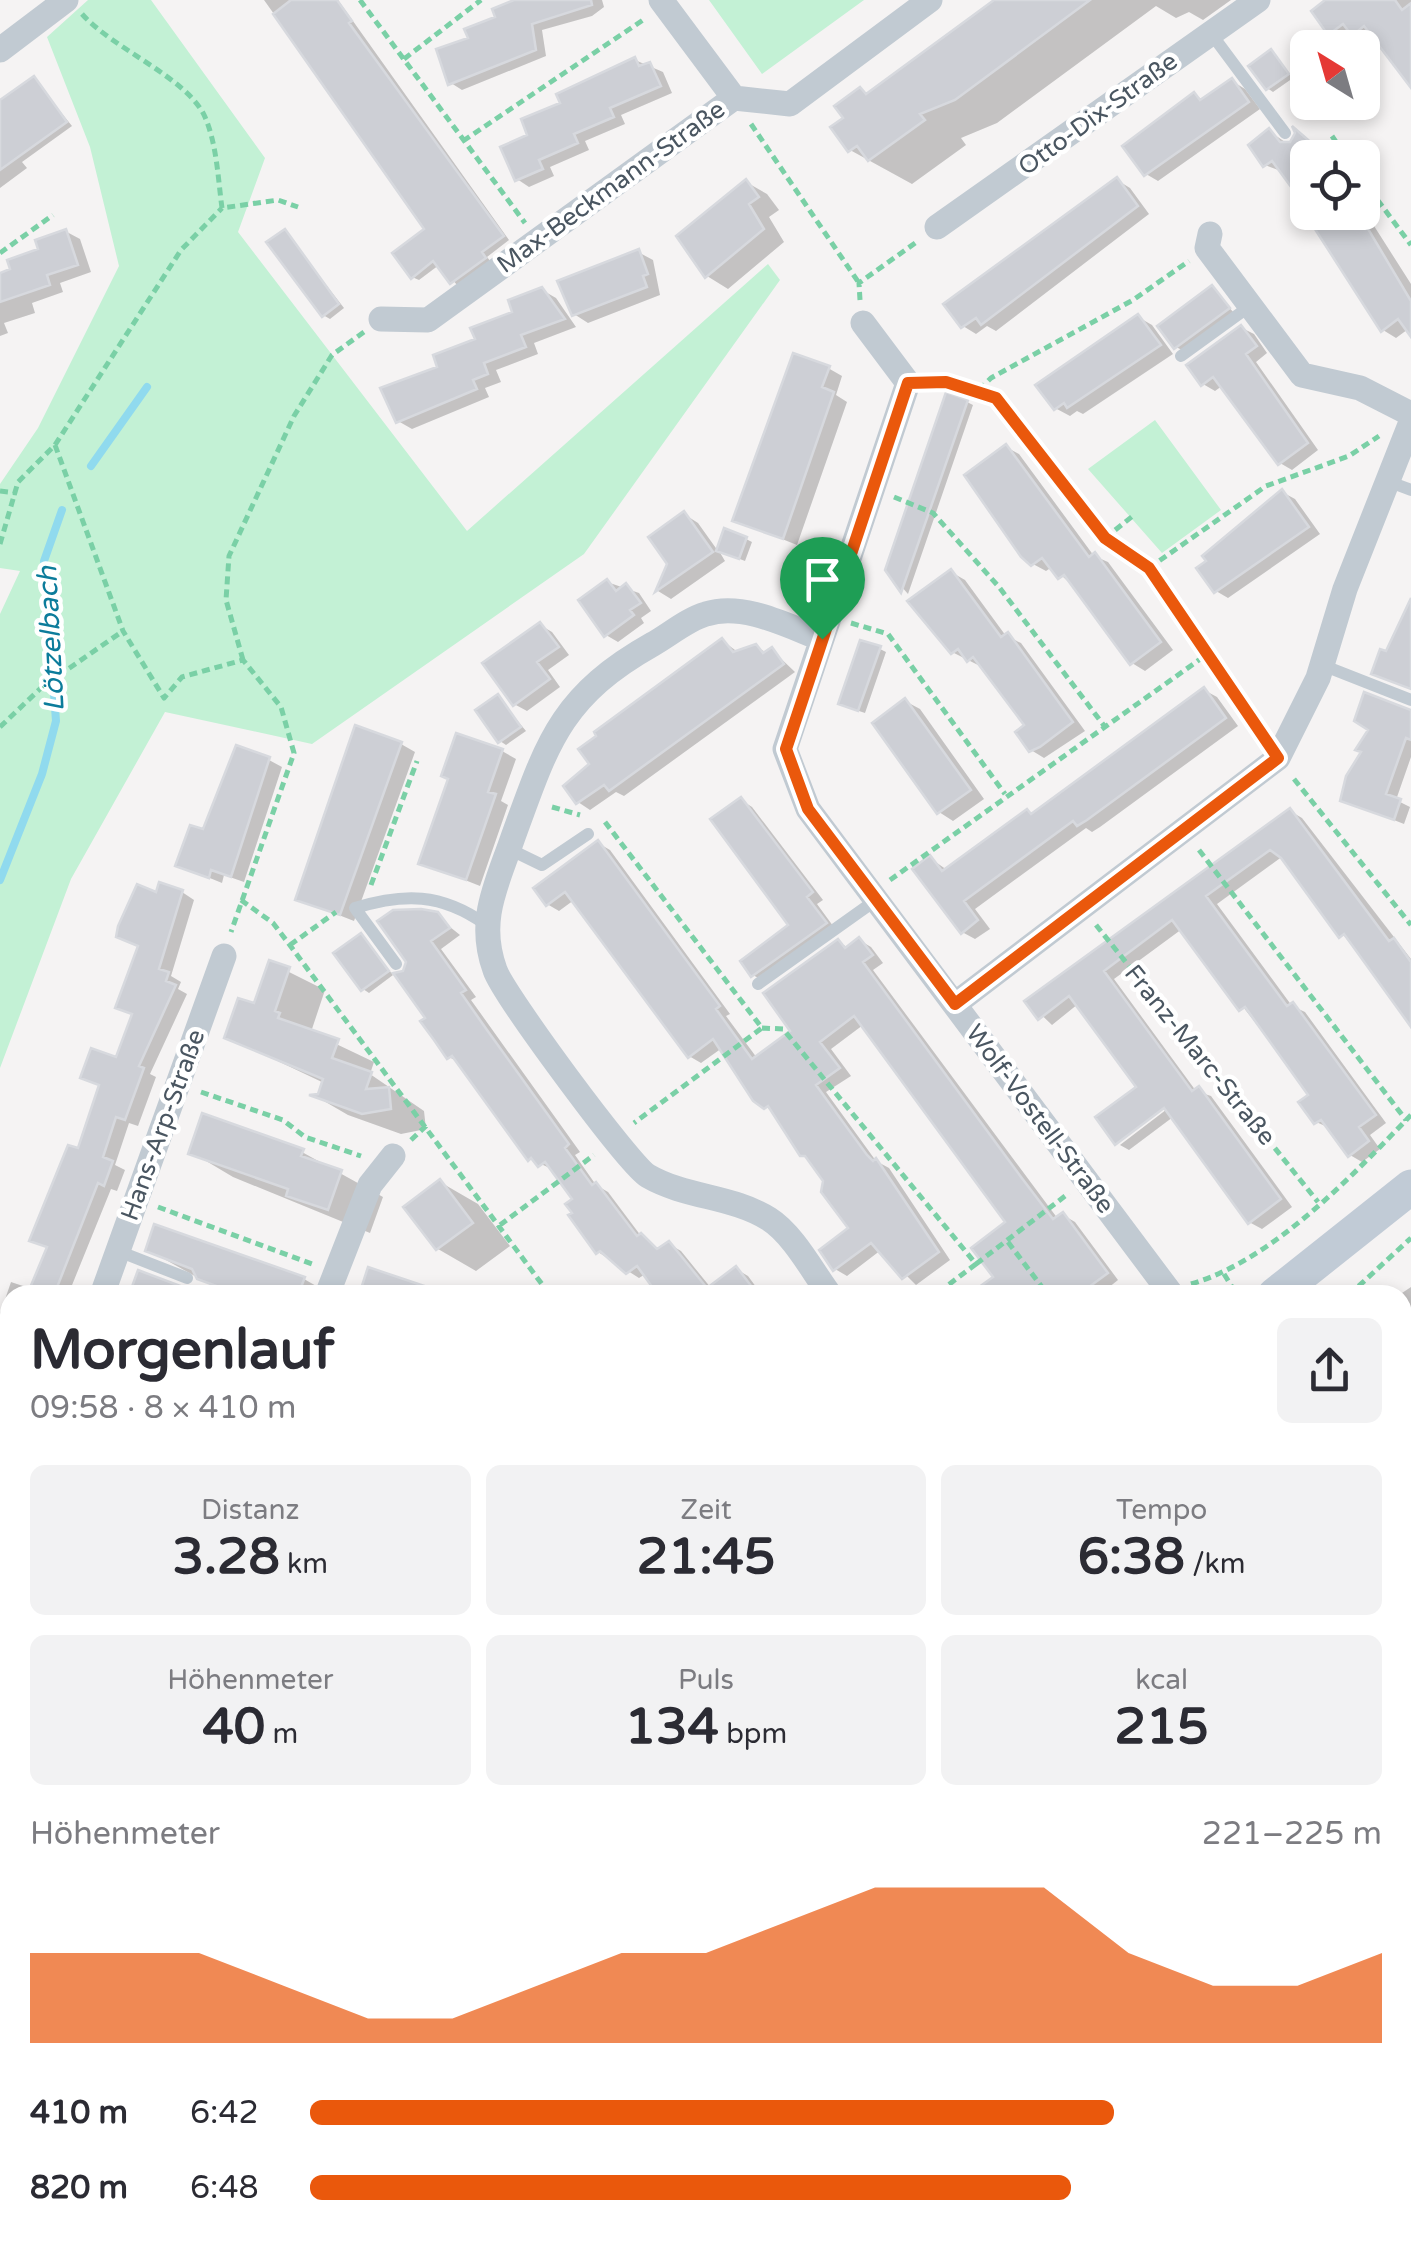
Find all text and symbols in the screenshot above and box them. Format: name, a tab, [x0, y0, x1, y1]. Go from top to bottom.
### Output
north arrow	[1290, 30, 1380, 120]
map controls	[1290, 30, 1380, 230]
street label: Otto-Dix-Straße	[1013, 46, 1183, 182]
street label: Max-Beckmann-Straße	[491, 94, 731, 280]
button: locate	[1290, 140, 1380, 230]
pin	[780, 537, 865, 640]
icon: arrive	[795, 552, 850, 607]
water label: Lötzelbach	[30, 564, 72, 713]
street label: Franz-Marc-Straße	[1118, 959, 1282, 1151]
street label: Wolf-Vostell-Straße	[959, 1019, 1121, 1219]
street label: Hans-Arp-Straße	[115, 1025, 211, 1225]
text: Morgenlauf	[30, 1318, 334, 1384]
button: share	[1277, 1318, 1382, 1423]
text: 09:58 · 8 × 410 m	[30, 1389, 296, 1427]
text: Distanz	[201, 1493, 300, 1527]
text: Zeit	[680, 1493, 732, 1527]
text: Tempo	[1116, 1493, 1207, 1527]
text: 3.28	[173, 1527, 280, 1587]
text: 21:45	[637, 1527, 775, 1587]
text: 6:38	[1078, 1527, 1185, 1587]
text: km	[280, 1547, 328, 1581]
text: /km	[1185, 1547, 1246, 1581]
text: Höhenmeter	[167, 1663, 334, 1697]
text: Puls	[678, 1663, 734, 1697]
text: kcal	[1135, 1663, 1188, 1697]
text: 40	[202, 1697, 265, 1757]
text: 134	[625, 1697, 719, 1757]
text: 215	[1115, 1697, 1209, 1757]
text: m	[265, 1717, 298, 1751]
text: bpm	[719, 1717, 787, 1751]
text: Höhenmeter	[30, 1815, 220, 1853]
text: 221–225 m	[1202, 1815, 1382, 1853]
text: 410 m	[30, 2094, 128, 2132]
text: 6:42	[190, 2094, 259, 2132]
text: 820 m	[30, 2169, 128, 2207]
text: 6:48	[190, 2169, 259, 2207]

